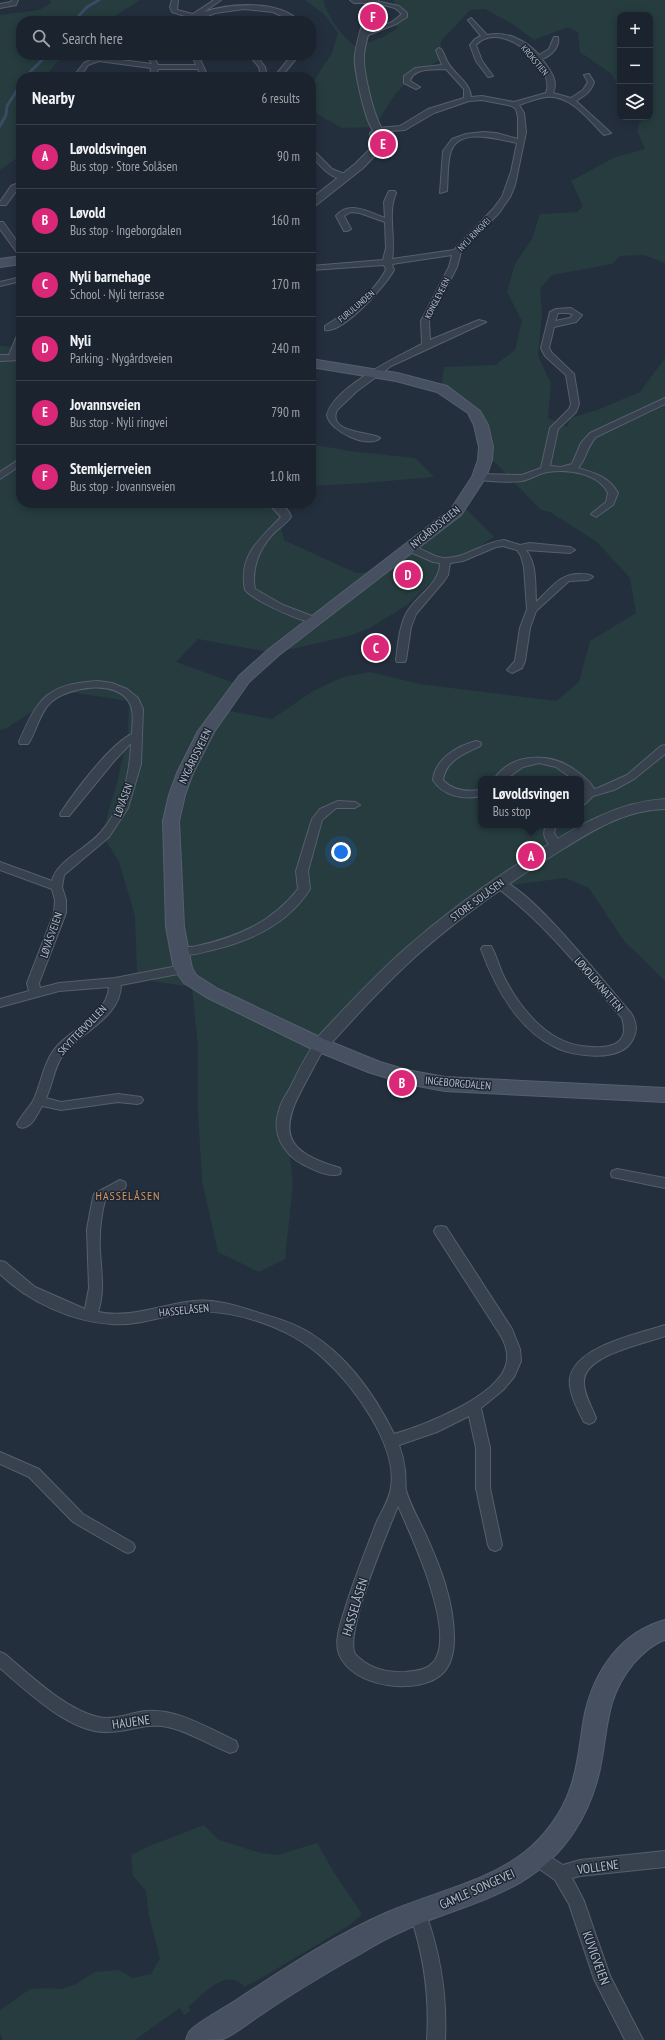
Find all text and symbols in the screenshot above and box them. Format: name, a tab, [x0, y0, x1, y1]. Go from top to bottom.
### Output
pin: F	[360, 2, 386, 32]
map controls	[617, 12, 653, 120]
button: +	[617, 12, 653, 48]
search box	[16, 16, 316, 60]
icon: search	[30, 27, 52, 49]
text: Search here	[62, 29, 123, 48]
street label: KROKSTIEN	[519, 42, 551, 78]
button: −	[617, 48, 653, 84]
button: layers	[617, 84, 653, 120]
text: Nearby	[32, 87, 75, 109]
text: 6 results	[261, 90, 300, 107]
pin: E	[370, 129, 396, 159]
text: Løvoldsvingen	[70, 139, 147, 158]
text: A	[42, 148, 48, 165]
text: 90 m	[277, 148, 300, 165]
text: Bus stop · Store Solåsen	[70, 158, 178, 175]
text: Løvold	[70, 203, 105, 222]
text: B	[42, 212, 48, 229]
text: 160 m	[271, 212, 300, 229]
street label: NYLI RINGVEI	[455, 215, 493, 253]
text: Bus stop · Ingeborgdalen	[70, 222, 181, 239]
text: Nyli barnehage	[70, 267, 151, 286]
street label: KONGLEVEIEN	[422, 275, 452, 321]
text: C	[42, 276, 48, 293]
text: 170 m	[271, 276, 300, 293]
text: School · Nyli terrasse	[70, 286, 164, 303]
street label: FURULUNDEN	[336, 288, 377, 324]
text: Nyli	[70, 331, 91, 350]
text: D	[42, 340, 48, 357]
text: 240 m	[271, 340, 300, 357]
text: Parking · Nygårdsveien	[70, 350, 172, 367]
text: Jovannsveien	[70, 395, 141, 414]
text: E	[42, 404, 48, 421]
text: 790 m	[271, 404, 300, 421]
text: Bus stop · Nyli ringvei	[70, 414, 168, 431]
text: Stemkjerrveien	[70, 459, 151, 478]
text: F	[42, 468, 48, 485]
text: 1.0 km	[270, 468, 300, 485]
text: Bus stop · Jovannsveien	[70, 478, 175, 495]
street label: NYGÅRDSVEIEN	[407, 503, 463, 551]
pin: D	[395, 560, 421, 590]
pin: C	[363, 633, 389, 663]
street label: NYGÅRDSVEIEN	[176, 726, 214, 786]
popup	[478, 776, 584, 828]
street label: LØVÅSEN	[110, 781, 136, 819]
text: Løvoldsvingen	[493, 784, 569, 803]
text: Bus stop	[493, 803, 531, 820]
pin: A	[518, 841, 544, 871]
your location	[331, 842, 351, 862]
street label: STORE SOLÅSEN	[447, 876, 507, 924]
street label: LØVÅSVEIEN	[37, 910, 65, 960]
street label: LØVOLDKNATTEN	[572, 954, 627, 1014]
street label: SKYTTERVOLLEN	[54, 1002, 110, 1058]
pin: B	[389, 1068, 415, 1098]
street label: INGEBORGDALEN	[424, 1073, 492, 1093]
district label: HASSELÅSEN	[96, 1188, 161, 1203]
street label: HASSELÅSEN	[158, 1300, 210, 1320]
street label: HASSELÅSEN	[338, 1576, 372, 1638]
street label: HAUENE	[111, 1711, 151, 1733]
street label: VOLLENE	[575, 1856, 620, 1878]
street label: GAMLE SONGEVEI	[437, 1865, 517, 1913]
street label: KUVIGVEIEN	[578, 1929, 614, 1987]

